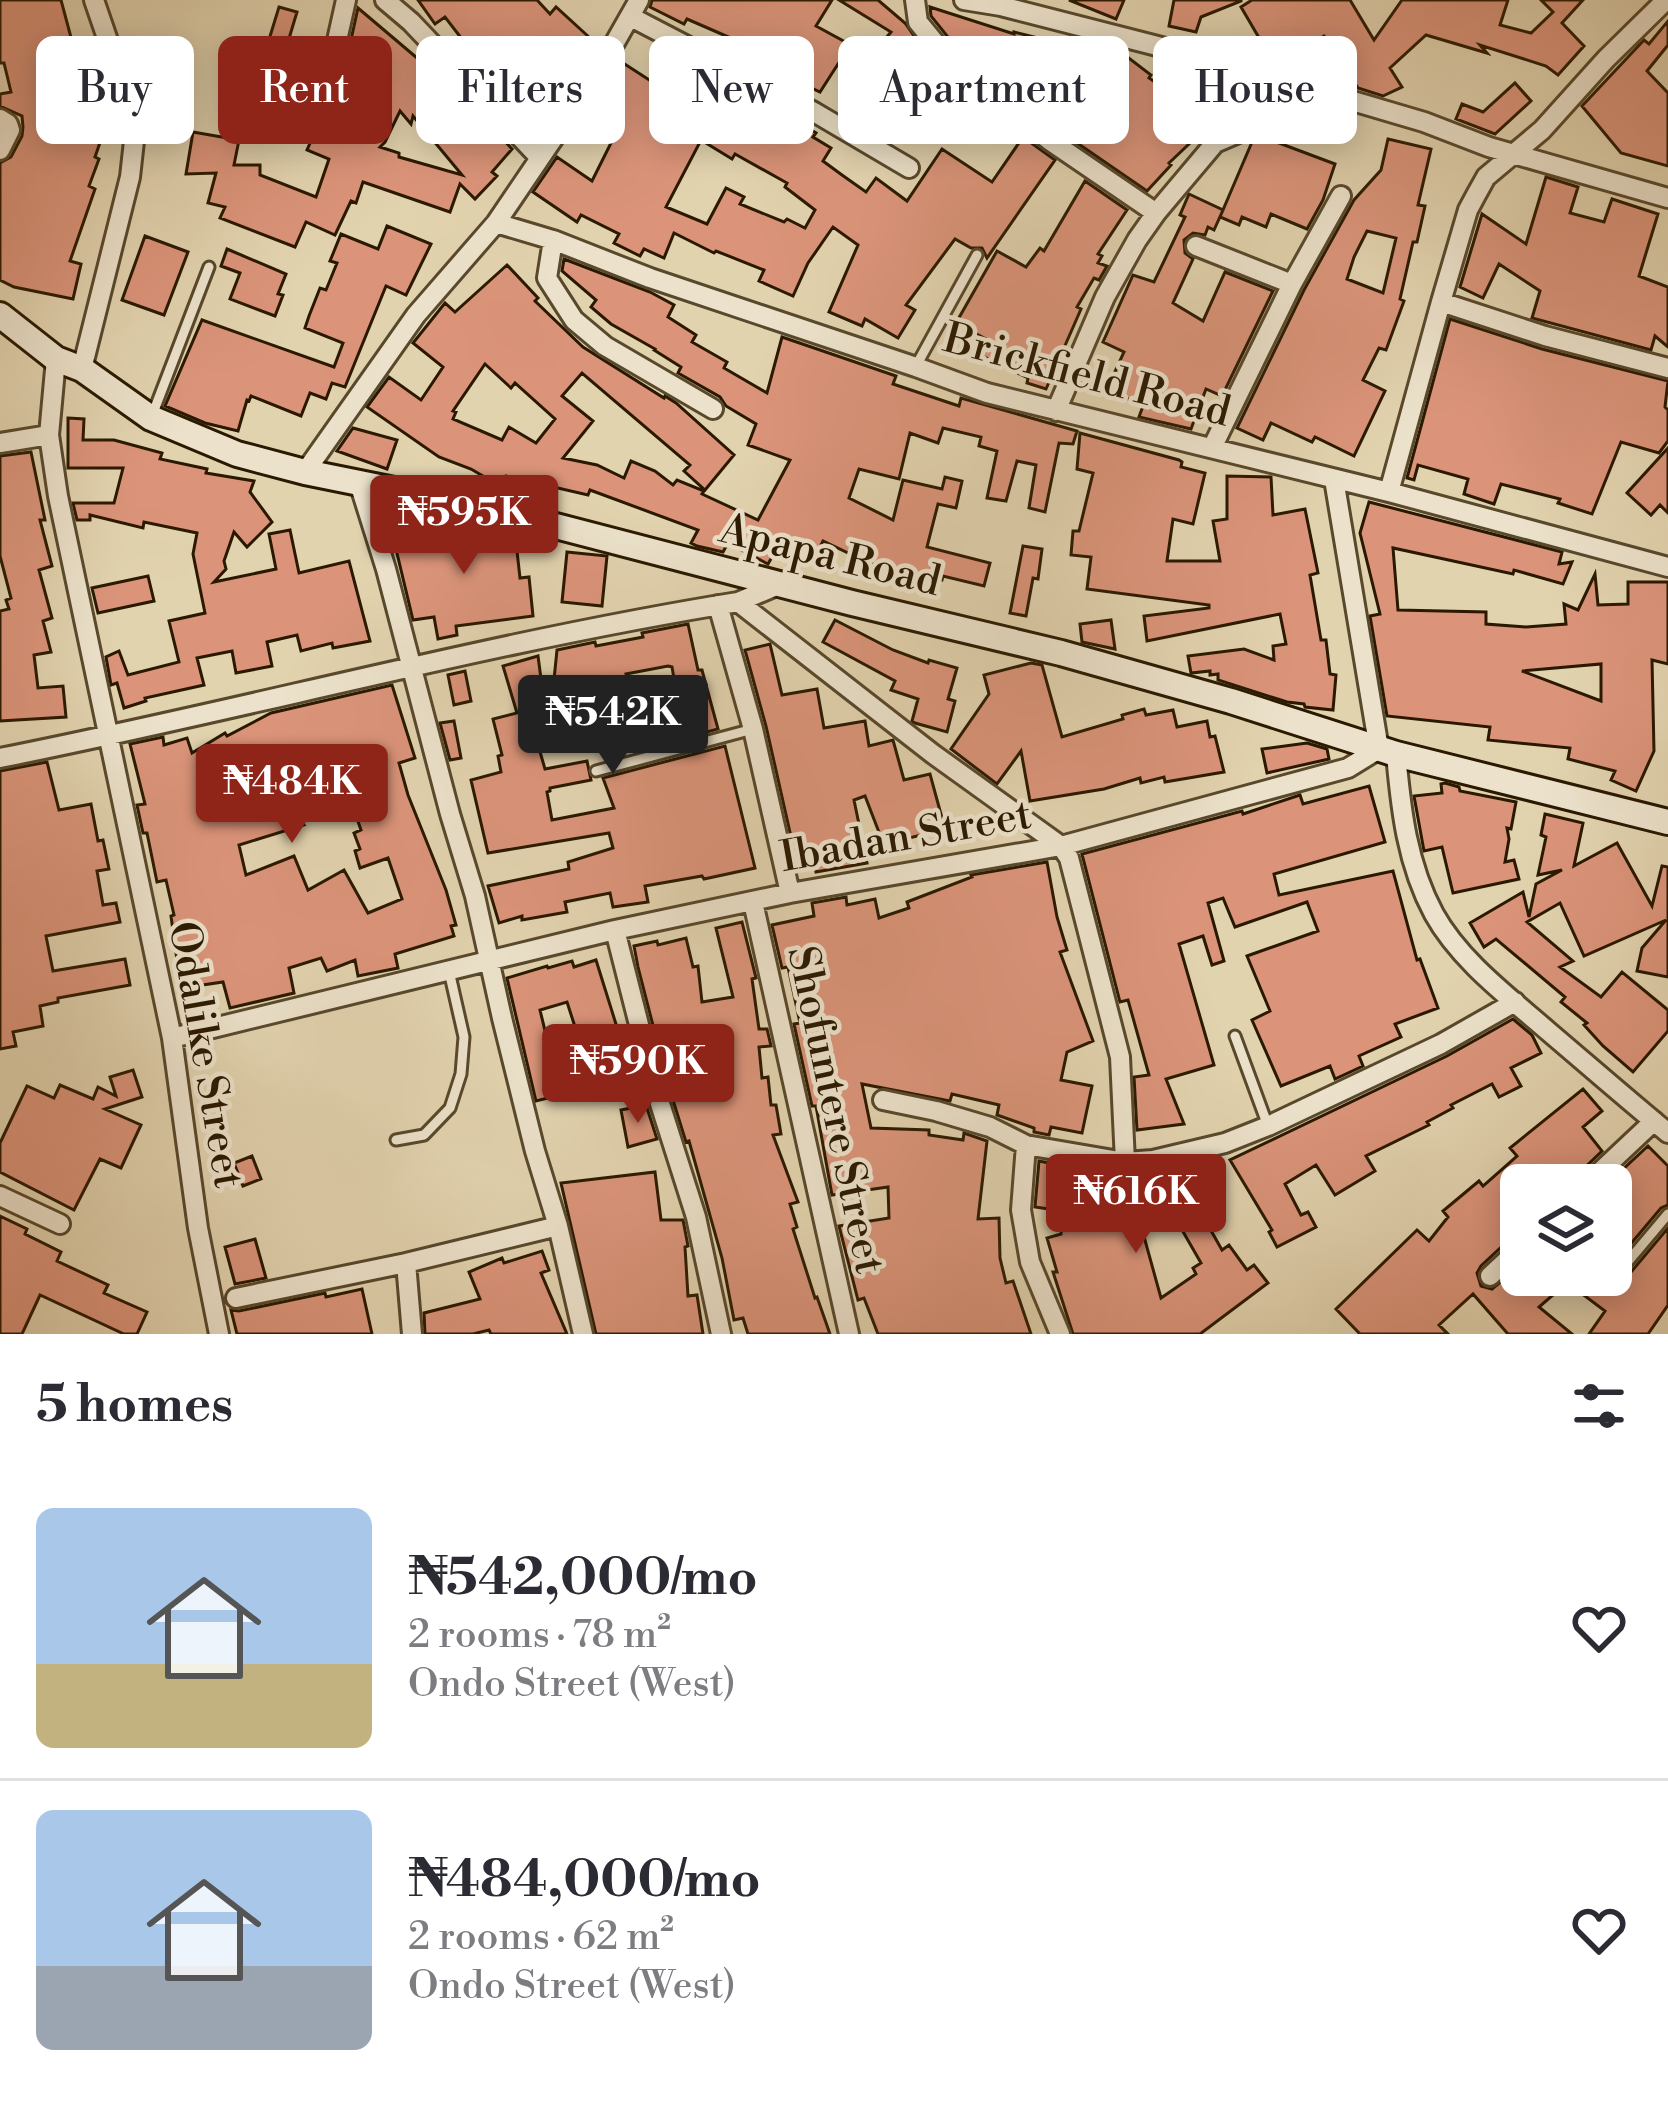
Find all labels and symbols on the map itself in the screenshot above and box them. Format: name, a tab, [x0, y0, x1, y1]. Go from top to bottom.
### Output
street label: Brickfield Road	[937, 312, 1236, 440]
pin: ₦595K	[380, 475, 548, 577]
street label: Apapa Road	[713, 503, 946, 609]
pin: ₦542K	[529, 675, 697, 777]
pin: ₦484K	[208, 744, 376, 846]
street label: Ibadan Street	[776, 789, 1036, 885]
street label: Odalike Street	[155, 918, 255, 1193]
street label: Shofuntere Street	[774, 941, 896, 1279]
pin: ₦590K	[554, 1024, 722, 1126]
pin: ₦616K	[1052, 1154, 1220, 1256]

